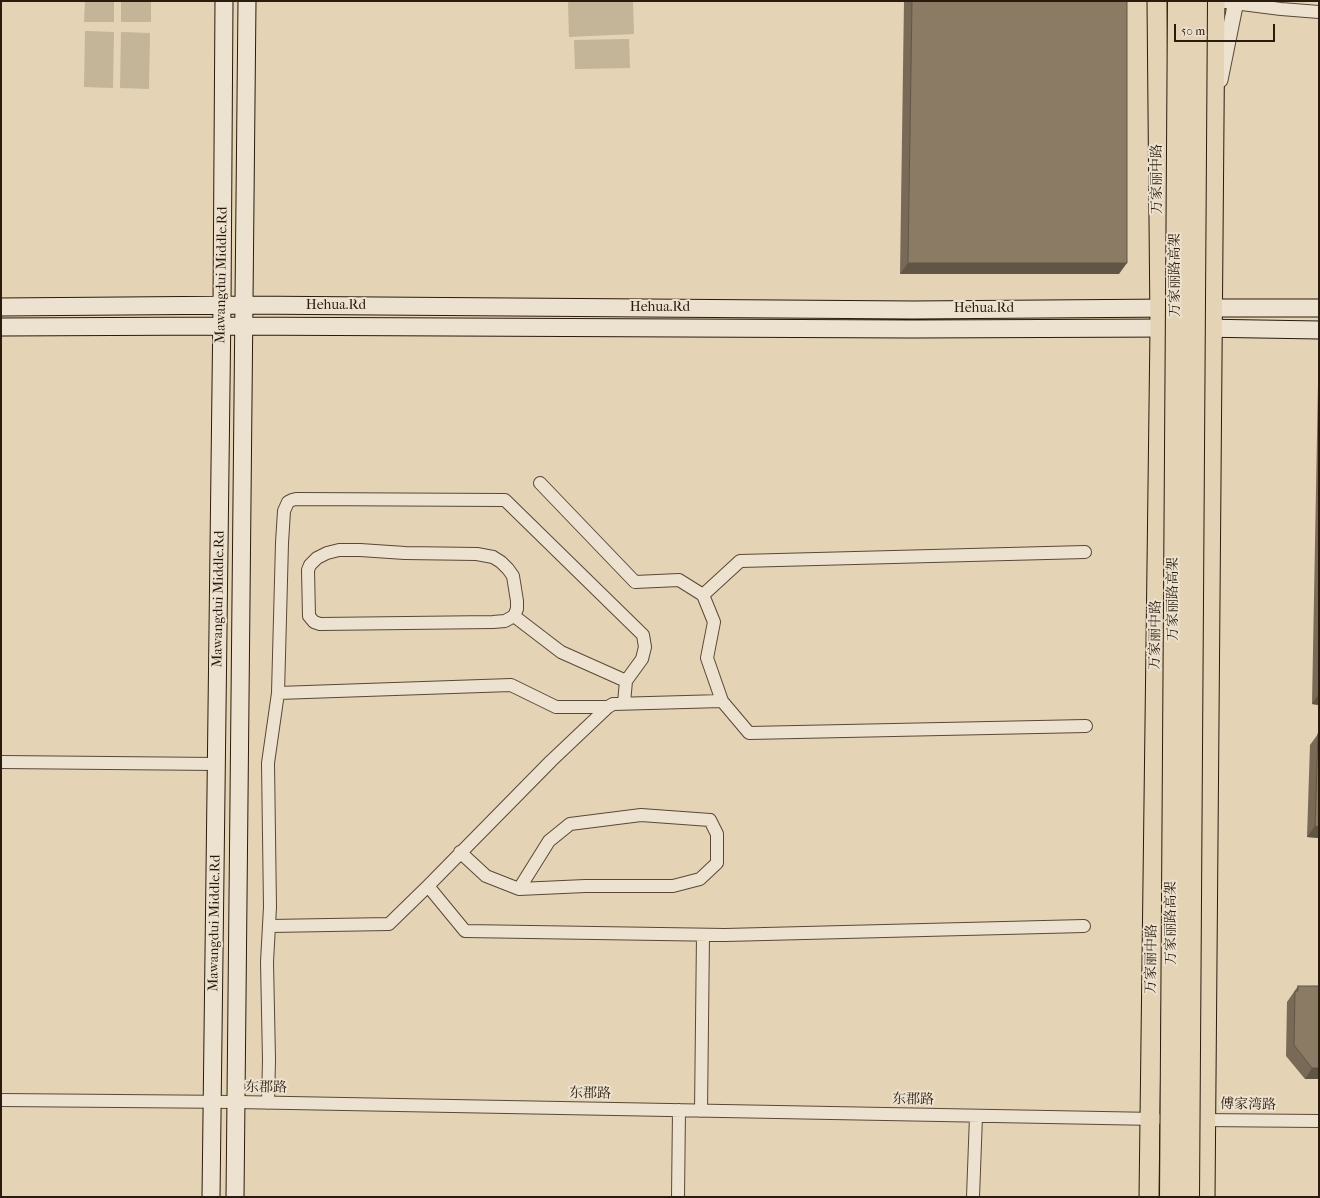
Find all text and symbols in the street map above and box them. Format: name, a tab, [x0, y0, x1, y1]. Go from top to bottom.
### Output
scale bar	[1176, 16, 1277, 42]
text: 50 m	[1181, 24, 1205, 38]
street label: 万家丽中路	[1150, 144, 1166, 214]
street label: Mawangdui Middle.Rd	[212, 206, 232, 344]
street label: 万家丽路高架	[1168, 233, 1184, 317]
street label: Hehua.Rd	[306, 298, 366, 314]
street label: Hehua.Rd	[630, 300, 690, 316]
street label: Hehua.Rd	[954, 301, 1014, 317]
street label: Mawangdui Middle.Rd	[209, 530, 229, 668]
street label: 万家丽路高架	[1166, 557, 1182, 641]
street label: 万家丽中路	[1147, 600, 1165, 670]
street label: Mawangdui Middle.Rd	[205, 854, 225, 992]
street label: 万家丽路高架	[1164, 881, 1180, 965]
street label: 万家丽中路	[1143, 924, 1161, 994]
street label: 东郡路	[245, 1079, 287, 1097]
street label: 东郡路	[569, 1085, 611, 1103]
street label: 东郡路	[892, 1091, 934, 1109]
street label: 傅家湾路	[1220, 1096, 1276, 1114]

